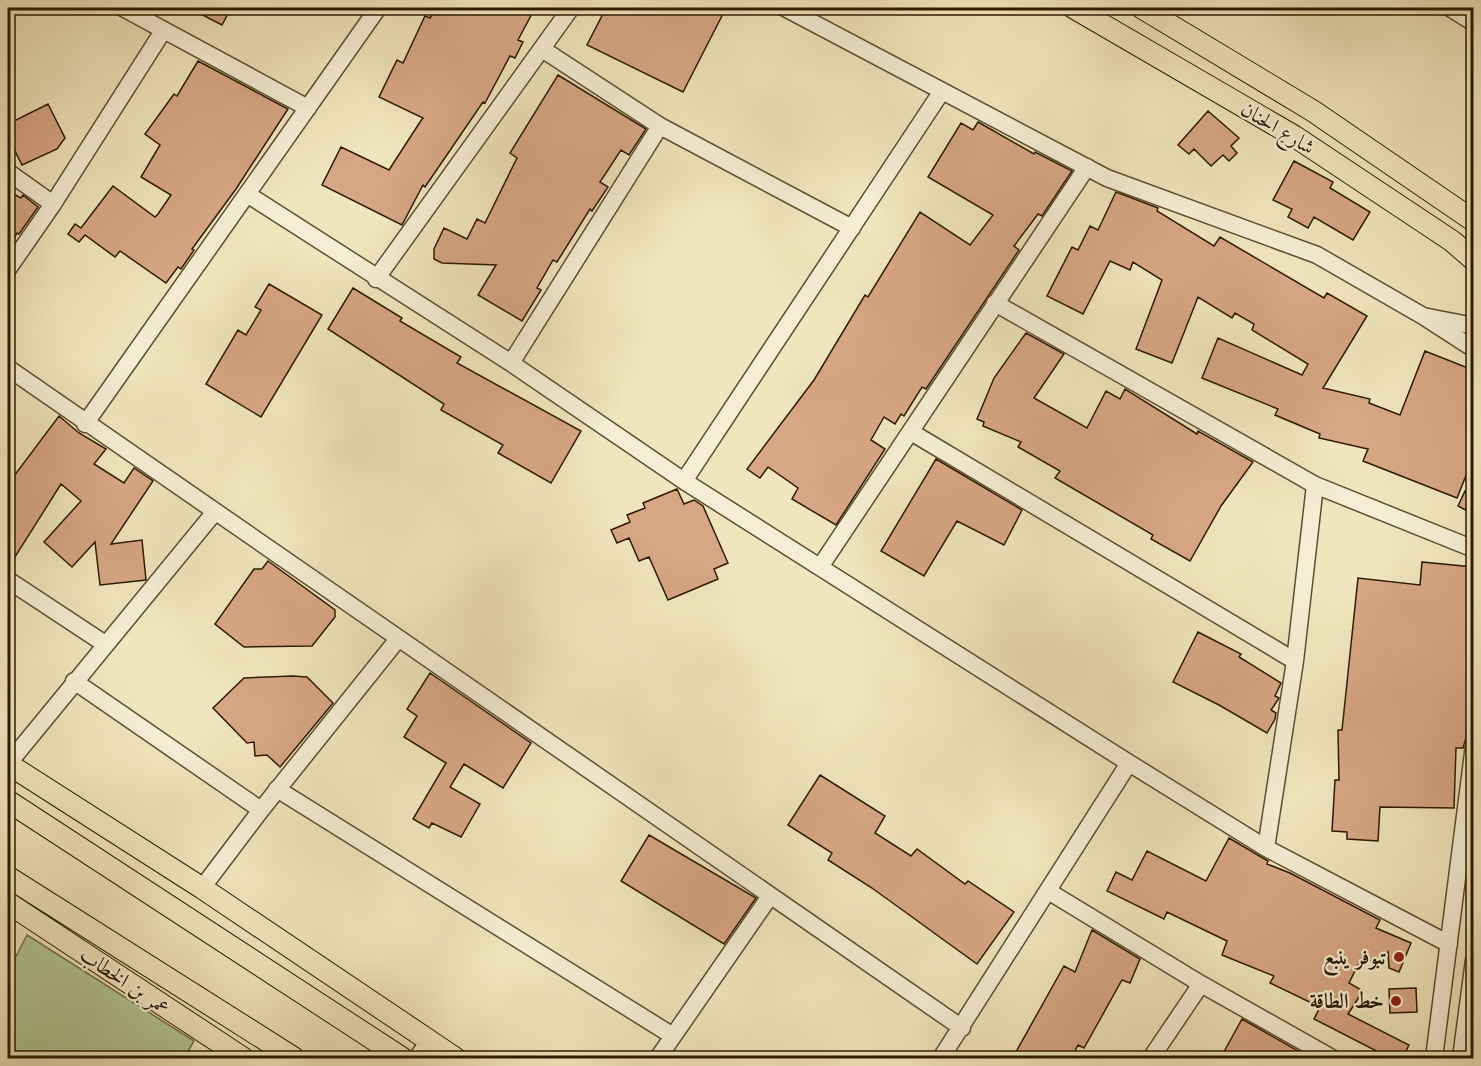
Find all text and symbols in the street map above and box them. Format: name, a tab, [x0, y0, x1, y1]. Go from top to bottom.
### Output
street label: شارع الحنان	[1234, 99, 1318, 165]
street label: عمر بن الخطاب	[75, 945, 173, 1021]
place label: تبوفر ينبع	[1323, 948, 1387, 976]
marker: تبوفر ينبع	[1392, 950, 1406, 964]
place label: خط الطاقة	[1310, 990, 1384, 1013]
marker: خط الطاقة	[1389, 994, 1403, 1008]

